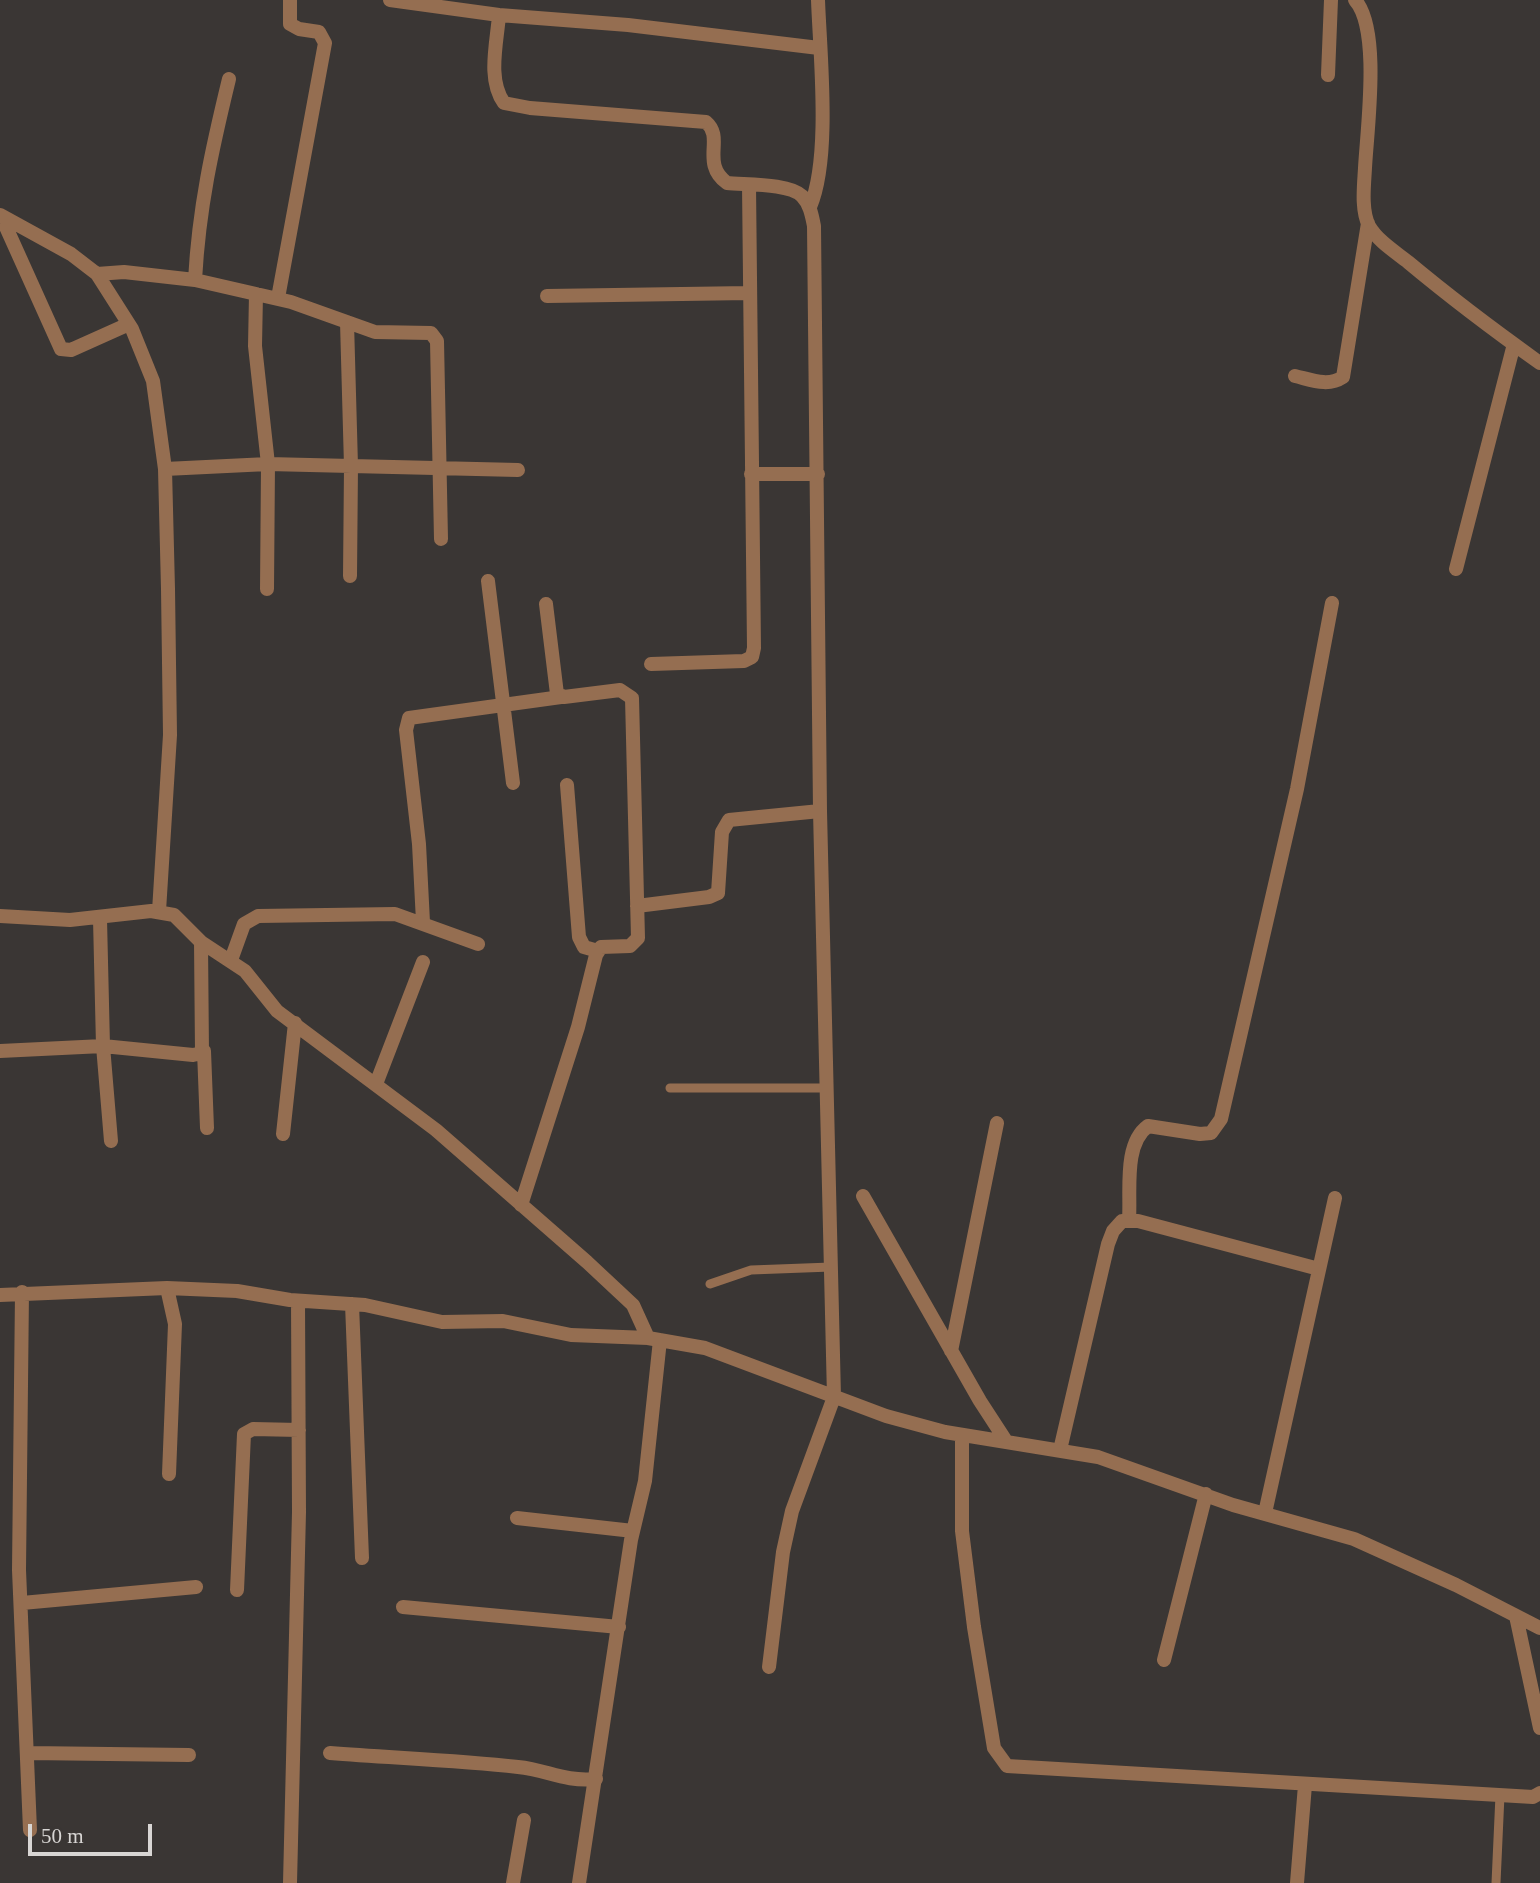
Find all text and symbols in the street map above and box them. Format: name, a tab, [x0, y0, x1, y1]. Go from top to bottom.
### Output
scale bar	[32, 1810, 156, 1854]
text: 50 m	[41, 1824, 84, 1848]

